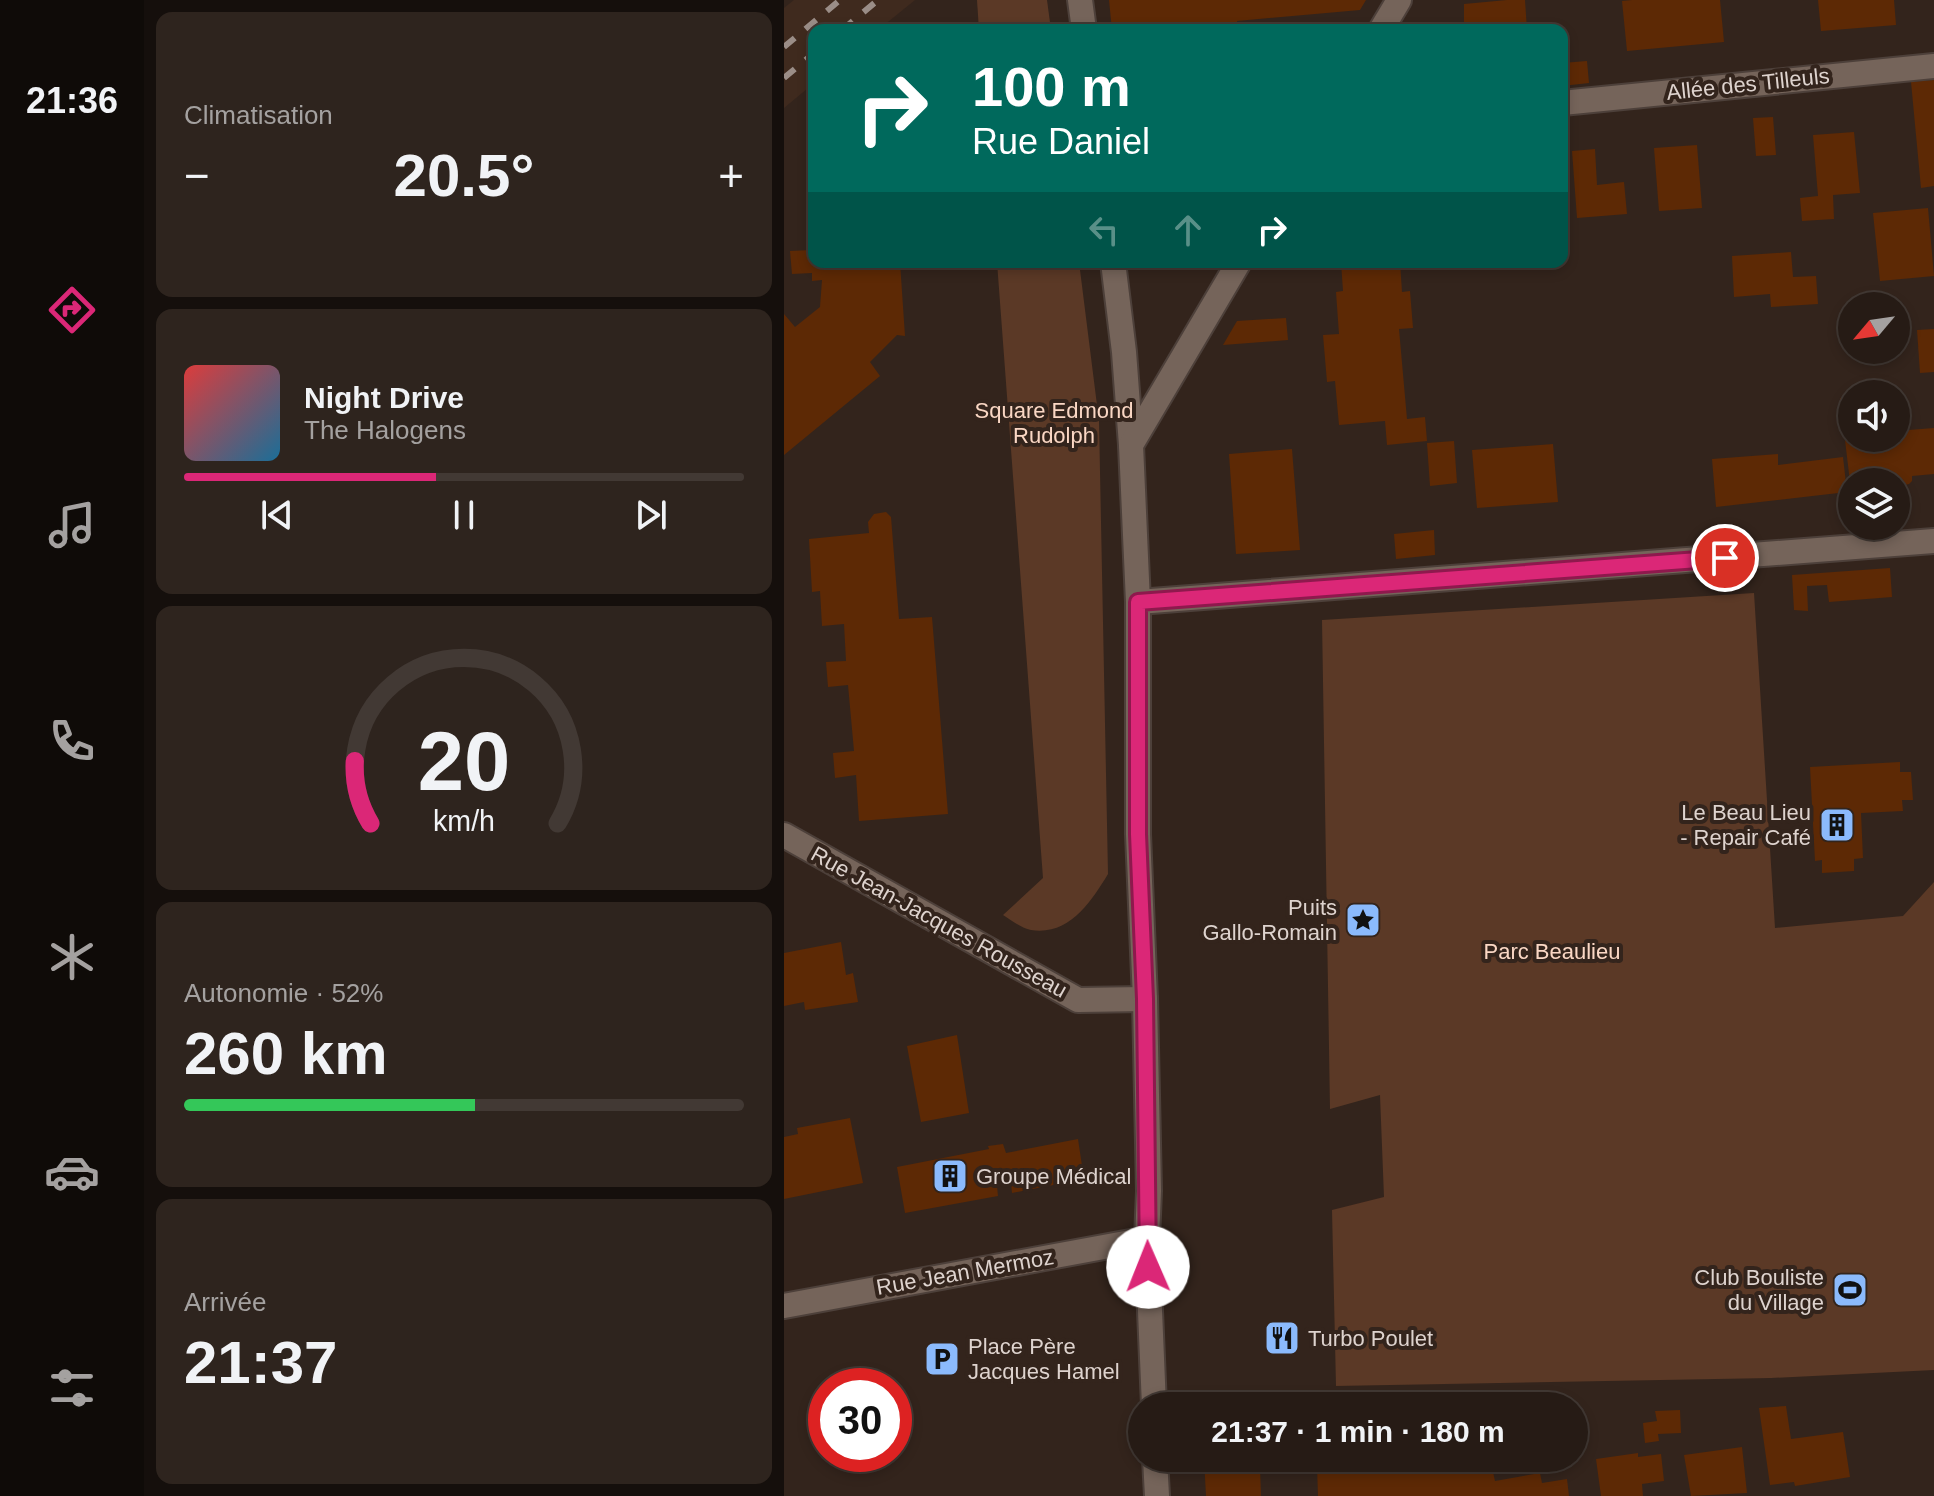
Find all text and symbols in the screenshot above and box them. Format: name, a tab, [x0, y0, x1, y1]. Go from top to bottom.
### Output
text: 100 m	[972, 55, 1131, 118]
icon: right	[840, 56, 944, 160]
street label: Allée des Tilleuls	[1665, 63, 1831, 105]
text: 21:36	[26, 80, 118, 121]
text: Climatisation	[184, 100, 333, 130]
text: Rue Daniel	[972, 121, 1150, 162]
text: 20.5°	[394, 142, 534, 209]
text: −	[184, 151, 210, 200]
text: +	[718, 151, 744, 200]
icon: left	[1082, 208, 1126, 252]
icon: ahead	[1166, 208, 1210, 252]
icon: right	[1250, 208, 1294, 252]
icon: directions	[44, 282, 100, 338]
north arrow	[1838, 292, 1910, 364]
map controls	[1838, 292, 1910, 540]
button: sound	[1838, 380, 1910, 452]
text: Night Drive	[304, 381, 464, 414]
park label: Square Edmond Rudolph	[975, 398, 1134, 448]
text: The Halogens	[304, 415, 466, 445]
button: layers	[1838, 468, 1910, 540]
icon: previous	[255, 493, 299, 537]
icon: pause	[442, 493, 486, 537]
icon: next	[629, 493, 673, 537]
icon: music	[44, 497, 100, 553]
pin	[1691, 524, 1759, 592]
icon: arrive	[1703, 536, 1747, 580]
icon: phone	[44, 713, 100, 769]
text: 20	[418, 715, 510, 808]
place label: Le Beau Lieu - Repair Café	[1680, 800, 1811, 850]
text: km/h	[433, 805, 495, 837]
building icon: Le Beau Lieu - Repair Café	[1818, 806, 1856, 844]
street label: Rue Jean-Jacques Rousseau	[807, 841, 1071, 1003]
place label: Puits Gallo-Romain	[1203, 895, 1337, 945]
place icon: Puits Gallo-Romain	[1344, 901, 1382, 939]
icon: climate	[44, 929, 100, 985]
park label: Parc Beaulieu	[1484, 939, 1620, 964]
text: Autonomie · 52%	[184, 978, 383, 1008]
text: 260 km	[184, 1020, 388, 1087]
icon: car	[44, 1144, 100, 1200]
building icon: Groupe Médical	[931, 1157, 969, 1195]
place label: Groupe Médical	[976, 1164, 1131, 1189]
position arrow	[1106, 1225, 1190, 1309]
street label: Rue Jean Mermoz	[874, 1244, 1056, 1300]
place label: Club Bouliste du Village	[1694, 1265, 1824, 1315]
sports icon: Club Bouliste du Village	[1831, 1271, 1869, 1309]
text: Arrivée	[184, 1287, 266, 1317]
restaurant icon: Turbo Poulet	[1263, 1319, 1301, 1357]
place label: Turbo Poulet	[1308, 1326, 1433, 1351]
text: 21:37	[184, 1329, 337, 1396]
place label: Place Père Jacques Hamel	[968, 1334, 1120, 1384]
parking icon: Place Père Jacques Hamel	[923, 1340, 961, 1378]
icon: filters	[44, 1360, 100, 1416]
speed limit sign: 30	[808, 1368, 912, 1472]
text: 21:37 · 1 min · 180 m	[1211, 1415, 1505, 1448]

